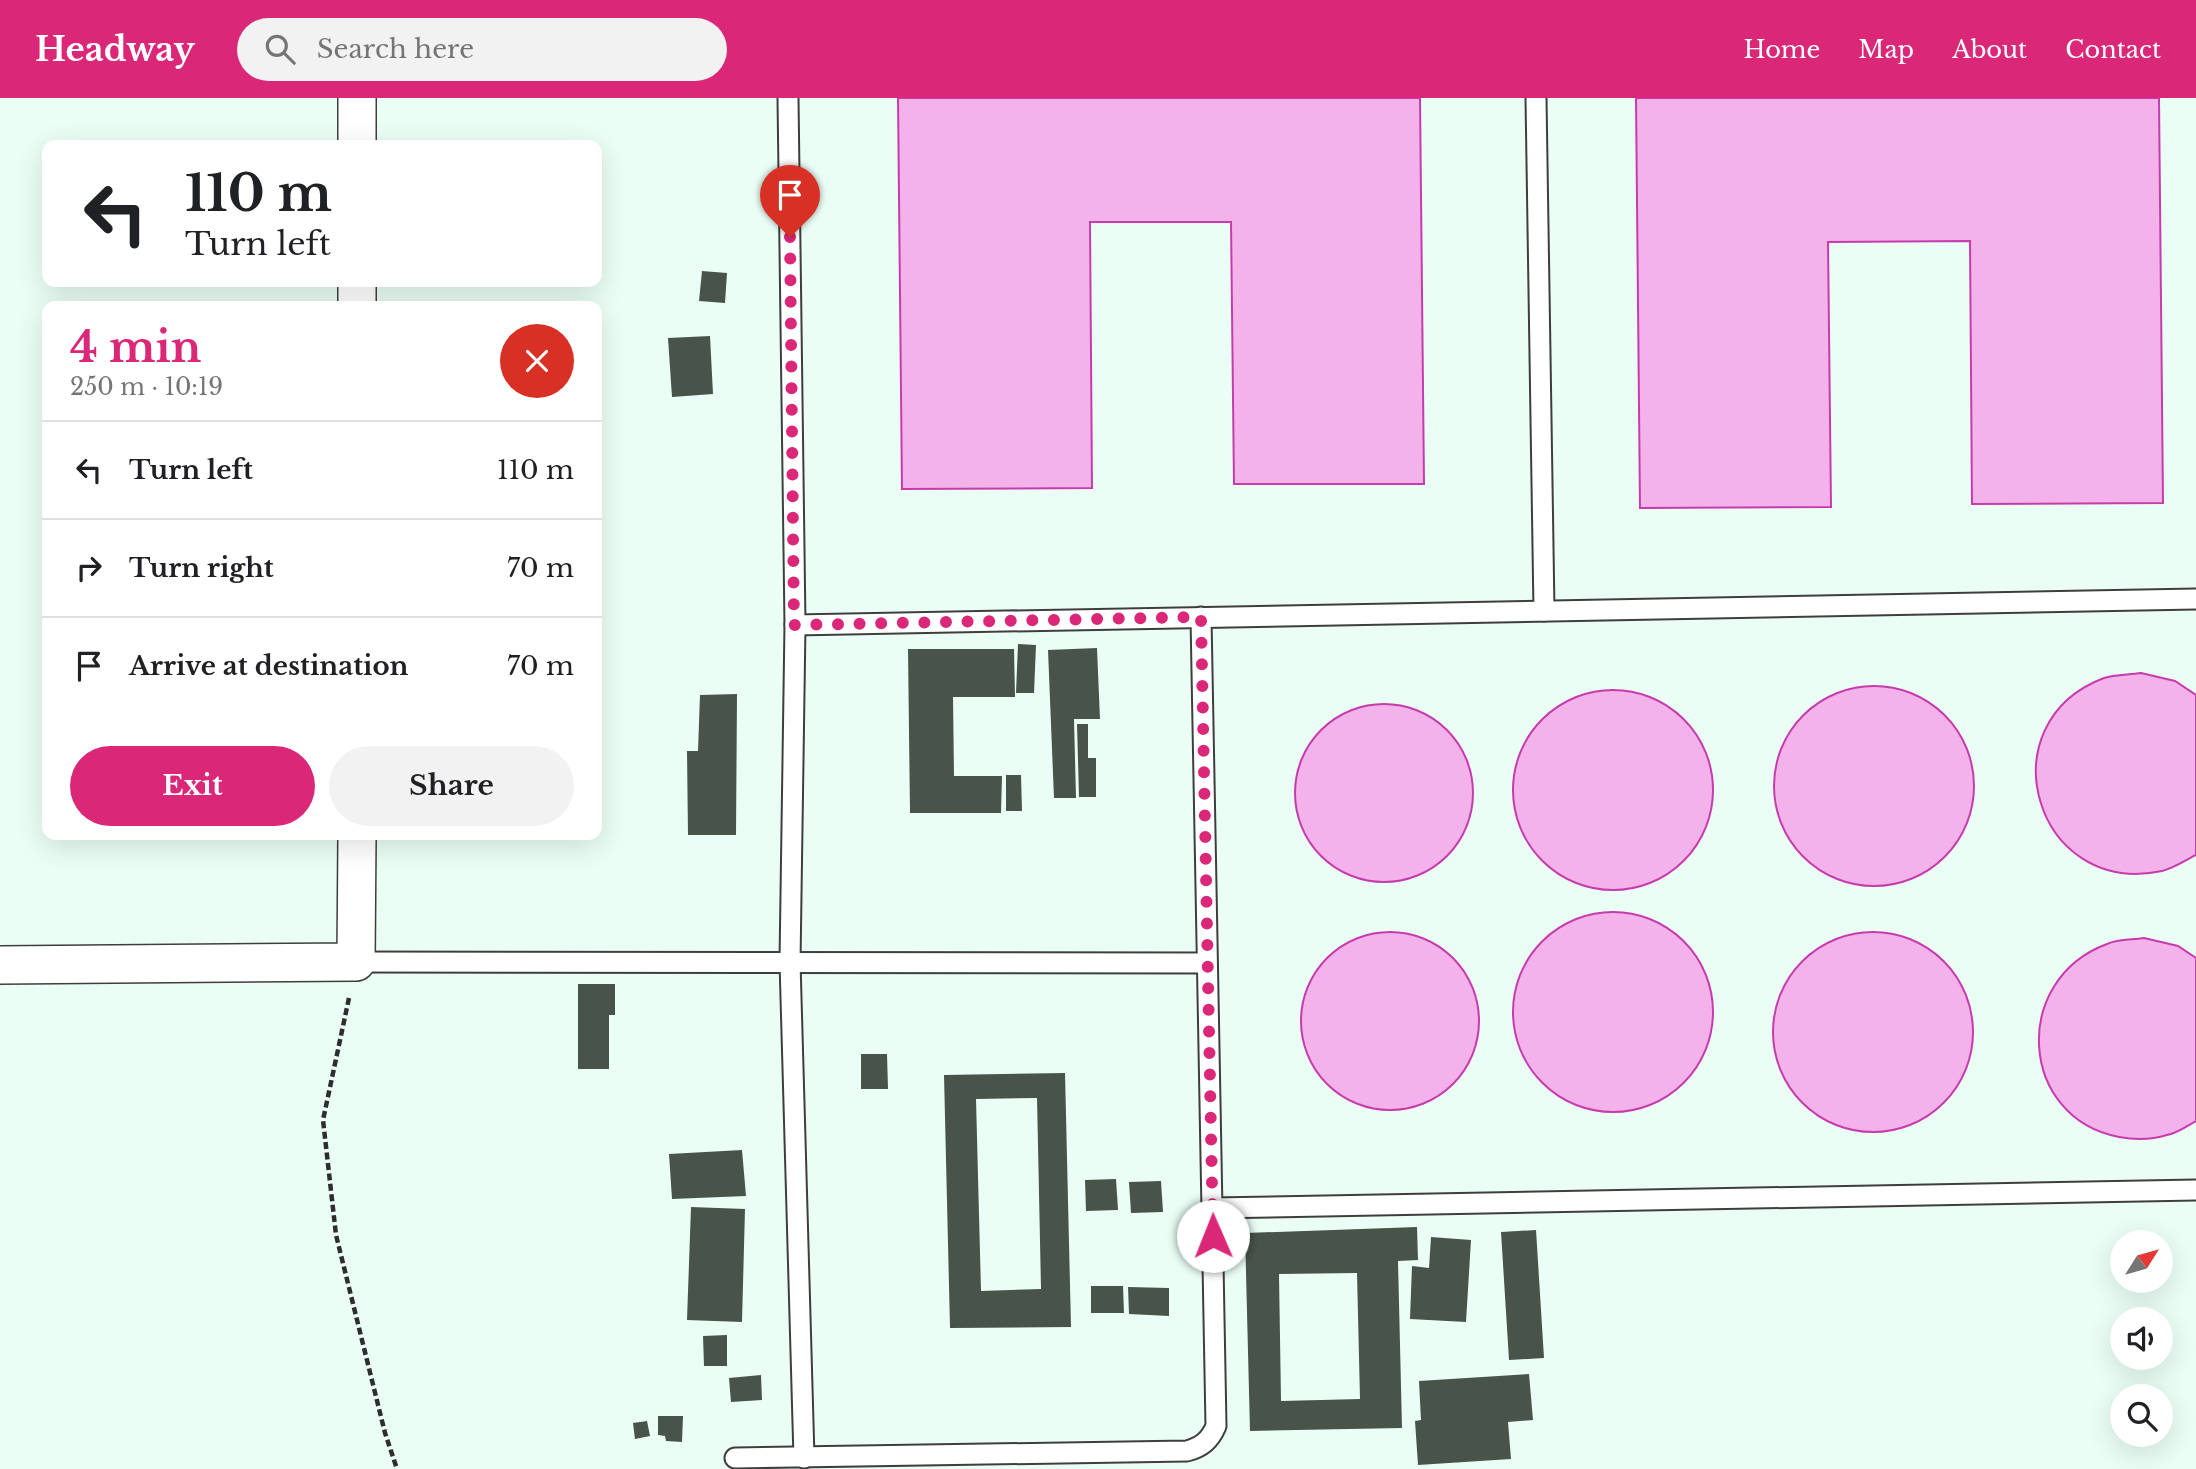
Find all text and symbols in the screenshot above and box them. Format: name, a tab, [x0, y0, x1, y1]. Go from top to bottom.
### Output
search box	[237, 18, 727, 81]
text: Headway	[35, 29, 195, 70]
icon: search	[261, 30, 299, 68]
text: Search here	[317, 33, 474, 65]
text: Home	[1744, 35, 1820, 64]
text: Map	[1858, 35, 1914, 64]
text: About	[1952, 35, 2027, 64]
text: Contact	[2065, 35, 2161, 64]
text: 110 m	[185, 163, 332, 224]
pin	[760, 165, 820, 237]
icon: left	[70, 168, 161, 259]
icon: arrive	[771, 176, 809, 214]
text: Turn left	[185, 224, 331, 264]
text: 4 min	[70, 321, 201, 373]
button: close	[500, 324, 574, 398]
text: 250 m · 10:19	[70, 373, 223, 401]
icon: left	[70, 451, 108, 489]
text: Turn left	[129, 454, 253, 486]
text: 110 m	[497, 454, 574, 486]
icon: right	[70, 549, 108, 587]
text: Turn right	[129, 552, 274, 584]
text: 70 m	[507, 552, 574, 584]
icon: arrive	[70, 647, 108, 685]
text: Arrive at destination	[129, 650, 409, 682]
text: 70 m	[507, 650, 574, 682]
button: Exit	[70, 746, 315, 826]
button: Share	[329, 746, 574, 826]
position arrow	[1176, 1199, 1250, 1273]
north arrow	[2110, 1230, 2174, 1293]
map controls	[2110, 1230, 2173, 1447]
button: sound	[2110, 1307, 2173, 1370]
button: search	[2110, 1384, 2173, 1447]

